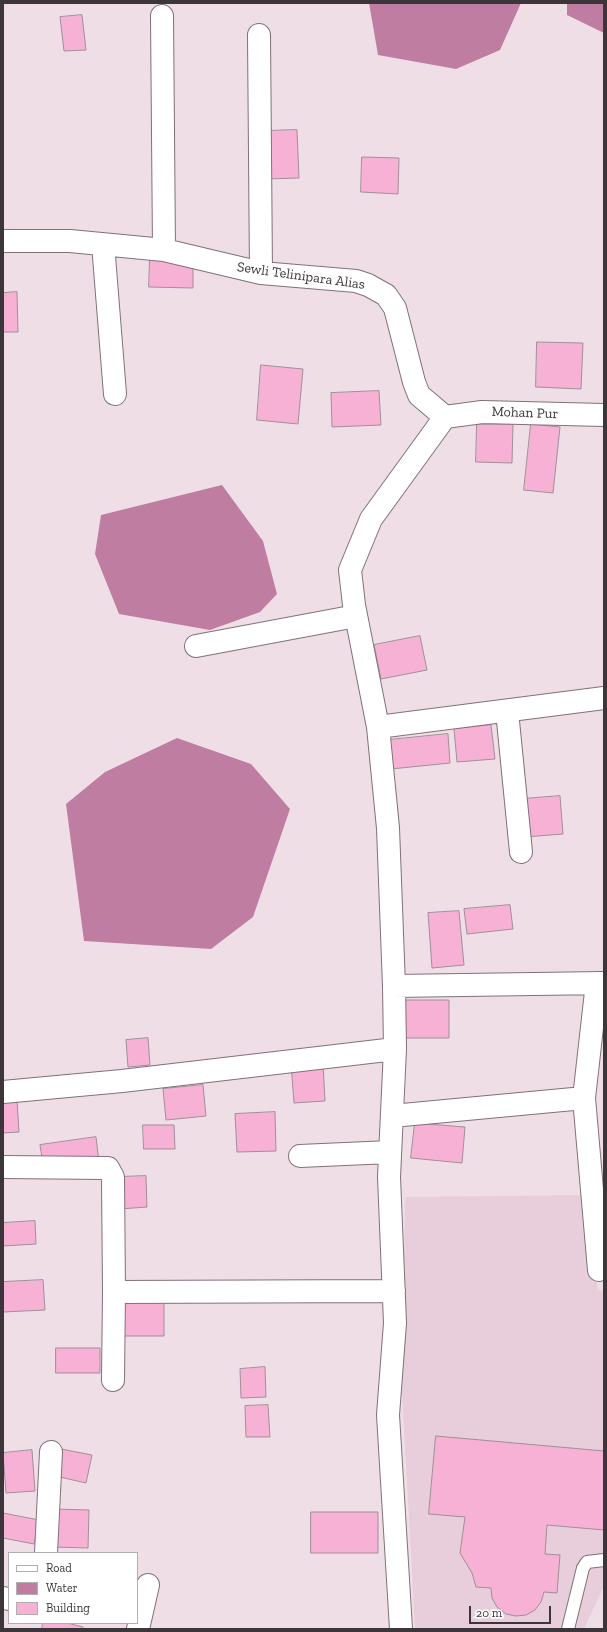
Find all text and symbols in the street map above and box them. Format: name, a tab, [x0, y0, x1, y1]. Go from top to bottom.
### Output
street label: Sewli Telinipara Alias	[236, 259, 366, 293]
street label: Mohan Pur	[491, 403, 559, 423]
legend	[8, 1552, 138, 1624]
text: Road	[46, 1561, 72, 1575]
text: Water	[46, 1581, 78, 1595]
scale bar	[471, 1598, 553, 1624]
text: Building	[46, 1601, 90, 1615]
text: 20 m	[476, 1606, 502, 1620]

